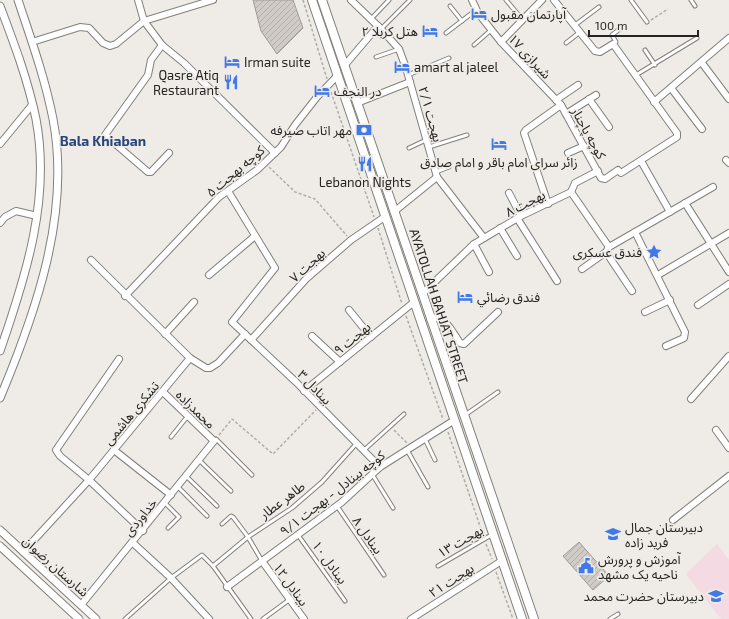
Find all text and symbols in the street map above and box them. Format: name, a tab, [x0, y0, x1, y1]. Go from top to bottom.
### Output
hotel icon: آپارتمان مقبول	[470, 5, 488, 23]
place label: آپارتمان مقبول	[491, 6, 567, 24]
scale bar	[589, 12, 698, 38]
text: 100 m	[595, 18, 627, 32]
hotel icon: هتل کربلا ۲	[421, 22, 439, 40]
place label: هتل کربلا ۲	[362, 23, 418, 40]
street label: شیرازی ۱۷	[505, 30, 555, 82]
hotel icon: Irman suite	[223, 53, 241, 71]
place label: Irman suite	[244, 54, 311, 70]
hotel icon: amart al jaleel	[393, 58, 411, 76]
place label: amart al jaleel	[414, 59, 499, 75]
place label: Qasre Atiq Restaurant	[153, 67, 219, 98]
restaurant icon: Qasre Atiq Restaurant	[222, 73, 240, 91]
hotel icon: در النجف	[313, 82, 331, 100]
place label: در النجف	[334, 83, 381, 99]
street label: بهجت ۲/۱	[414, 84, 447, 144]
street label: کوچه پاچنار	[566, 103, 610, 163]
bank icon: مهر اتاب صيرفه	[355, 121, 373, 139]
place label: مهر اتاب صيرفه	[270, 122, 352, 139]
district label: Bala Khiaban	[60, 132, 146, 149]
hotel icon: زائر سرای امام باقر و امام صادق	[490, 135, 508, 153]
street label: کوچه بهجت ۵	[203, 142, 269, 202]
place label: زائر سرای امام باقر و امام صادق	[420, 154, 578, 172]
restaurant icon: Lebanon Nights	[356, 155, 374, 173]
place label: Lebanon Nights	[319, 174, 411, 190]
street label: بهجت ۸	[502, 186, 548, 221]
street label: AYATOLLAH BAHJAT STREET	[406, 226, 472, 386]
place icon: فندق عسکری	[645, 243, 663, 261]
place label: فندق عسکری	[573, 244, 642, 261]
street label: بهجت ۷	[286, 245, 329, 286]
hotel icon: فندق رضائي	[456, 288, 474, 306]
place label: فندق رضائي	[477, 289, 540, 308]
street label: بهجت ۹	[330, 318, 374, 359]
street label: بینادل ۳	[294, 366, 335, 408]
street label: تشکری هاشمی	[100, 378, 163, 449]
street label: محمدزاده	[173, 386, 219, 432]
street label: کوچه بینادل - بهجت ۹/۱	[276, 447, 389, 541]
street label: طاهر عطار	[255, 478, 308, 523]
street label: خداوردی	[120, 495, 161, 540]
street label: بینادل ۸	[349, 513, 387, 557]
place label: دبیرستان جمال فرید زاده	[625, 519, 703, 550]
street label: بهجت ۱۳	[434, 521, 486, 561]
school or university icon: دبیرستان جمال فرید زاده	[604, 525, 622, 543]
street label: شارستان رضوان	[19, 532, 92, 601]
street label: بینادل ۱۰	[308, 537, 351, 587]
place label: آموزش و پرورش ناحیه یک مشهد	[598, 551, 682, 583]
public building icon: آموزش و پرورش ناحیه یک مشهد	[577, 557, 595, 575]
street label: بینادل ۱۲	[269, 559, 312, 609]
street label: بهجت ۲۱	[426, 560, 477, 601]
school or university icon: دبیرستان حضرت محمد	[707, 587, 725, 605]
place label: دبیرستان حضرت محمد	[584, 588, 704, 605]

